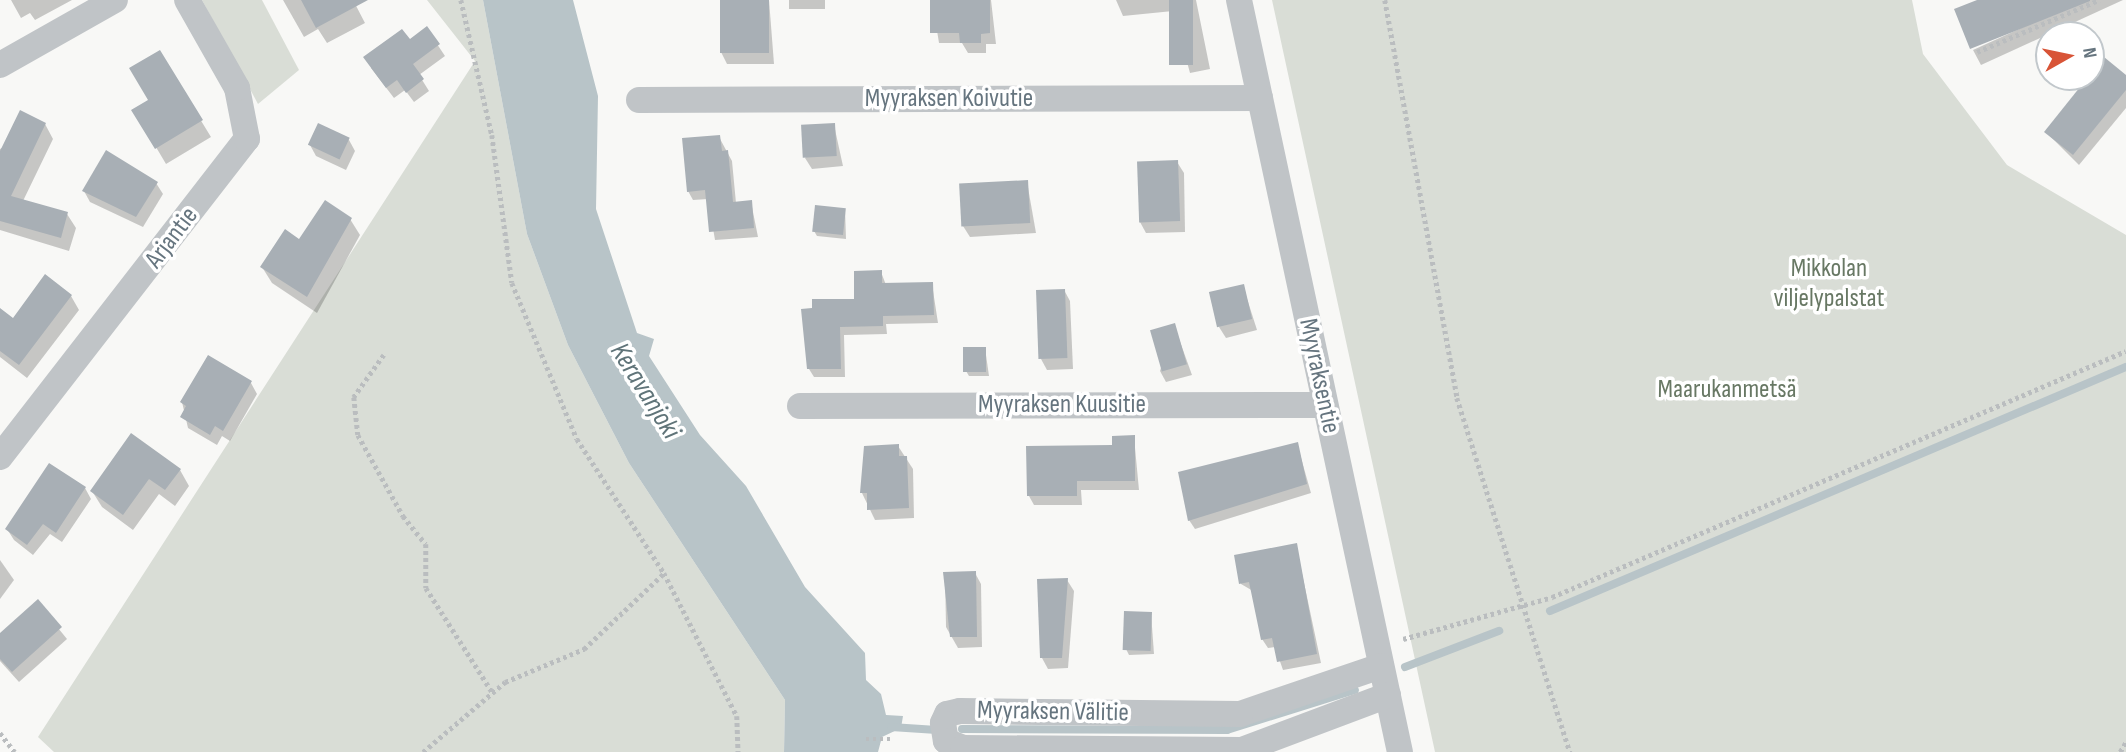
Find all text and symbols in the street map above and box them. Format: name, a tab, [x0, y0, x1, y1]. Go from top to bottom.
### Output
north arrow	[2035, 21, 2105, 91]
text: N	[2077, 46, 2101, 60]
street label: Myyraksen Koivutie	[865, 83, 1033, 115]
street label: Arjantie	[139, 201, 205, 275]
park label: Mikkolan viljelypalstat	[1774, 253, 1884, 314]
street label: Myyraksentie	[1292, 316, 1346, 436]
water label: Keravanjoki	[602, 337, 688, 445]
park label: Maarukanmetsä	[1658, 374, 1796, 406]
street label: Myyraksen Kuusitie	[978, 389, 1146, 421]
street label: Myyraksen Välitie	[977, 695, 1129, 729]

